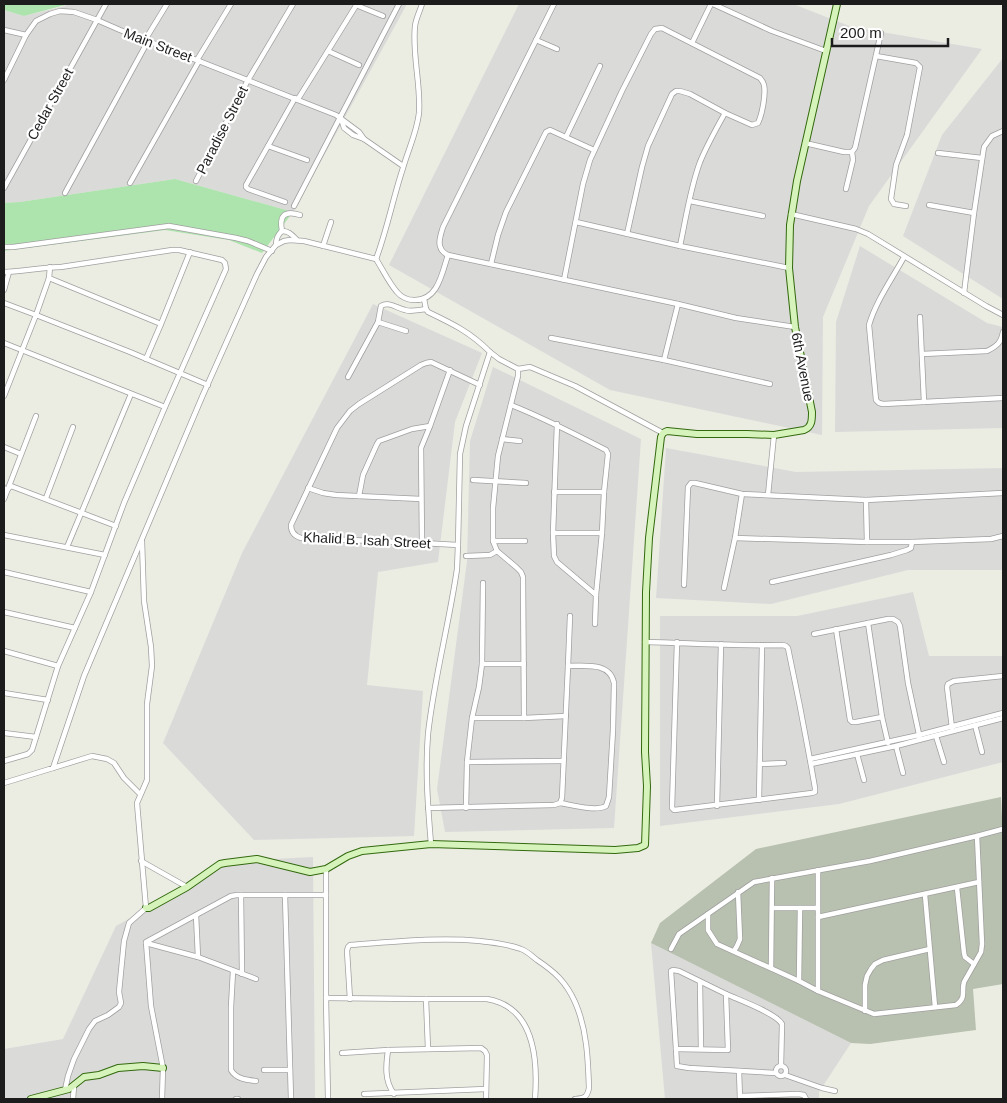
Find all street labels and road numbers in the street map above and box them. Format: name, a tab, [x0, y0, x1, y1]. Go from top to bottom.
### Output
street label: Main Street	[122, 25, 194, 65]
street label: Cedar Street	[24, 65, 76, 143]
street label: Paradise Street	[193, 83, 251, 177]
street label: 6th Avenue	[788, 331, 818, 403]
street label: Khalid B. Isah Street	[303, 529, 431, 551]

